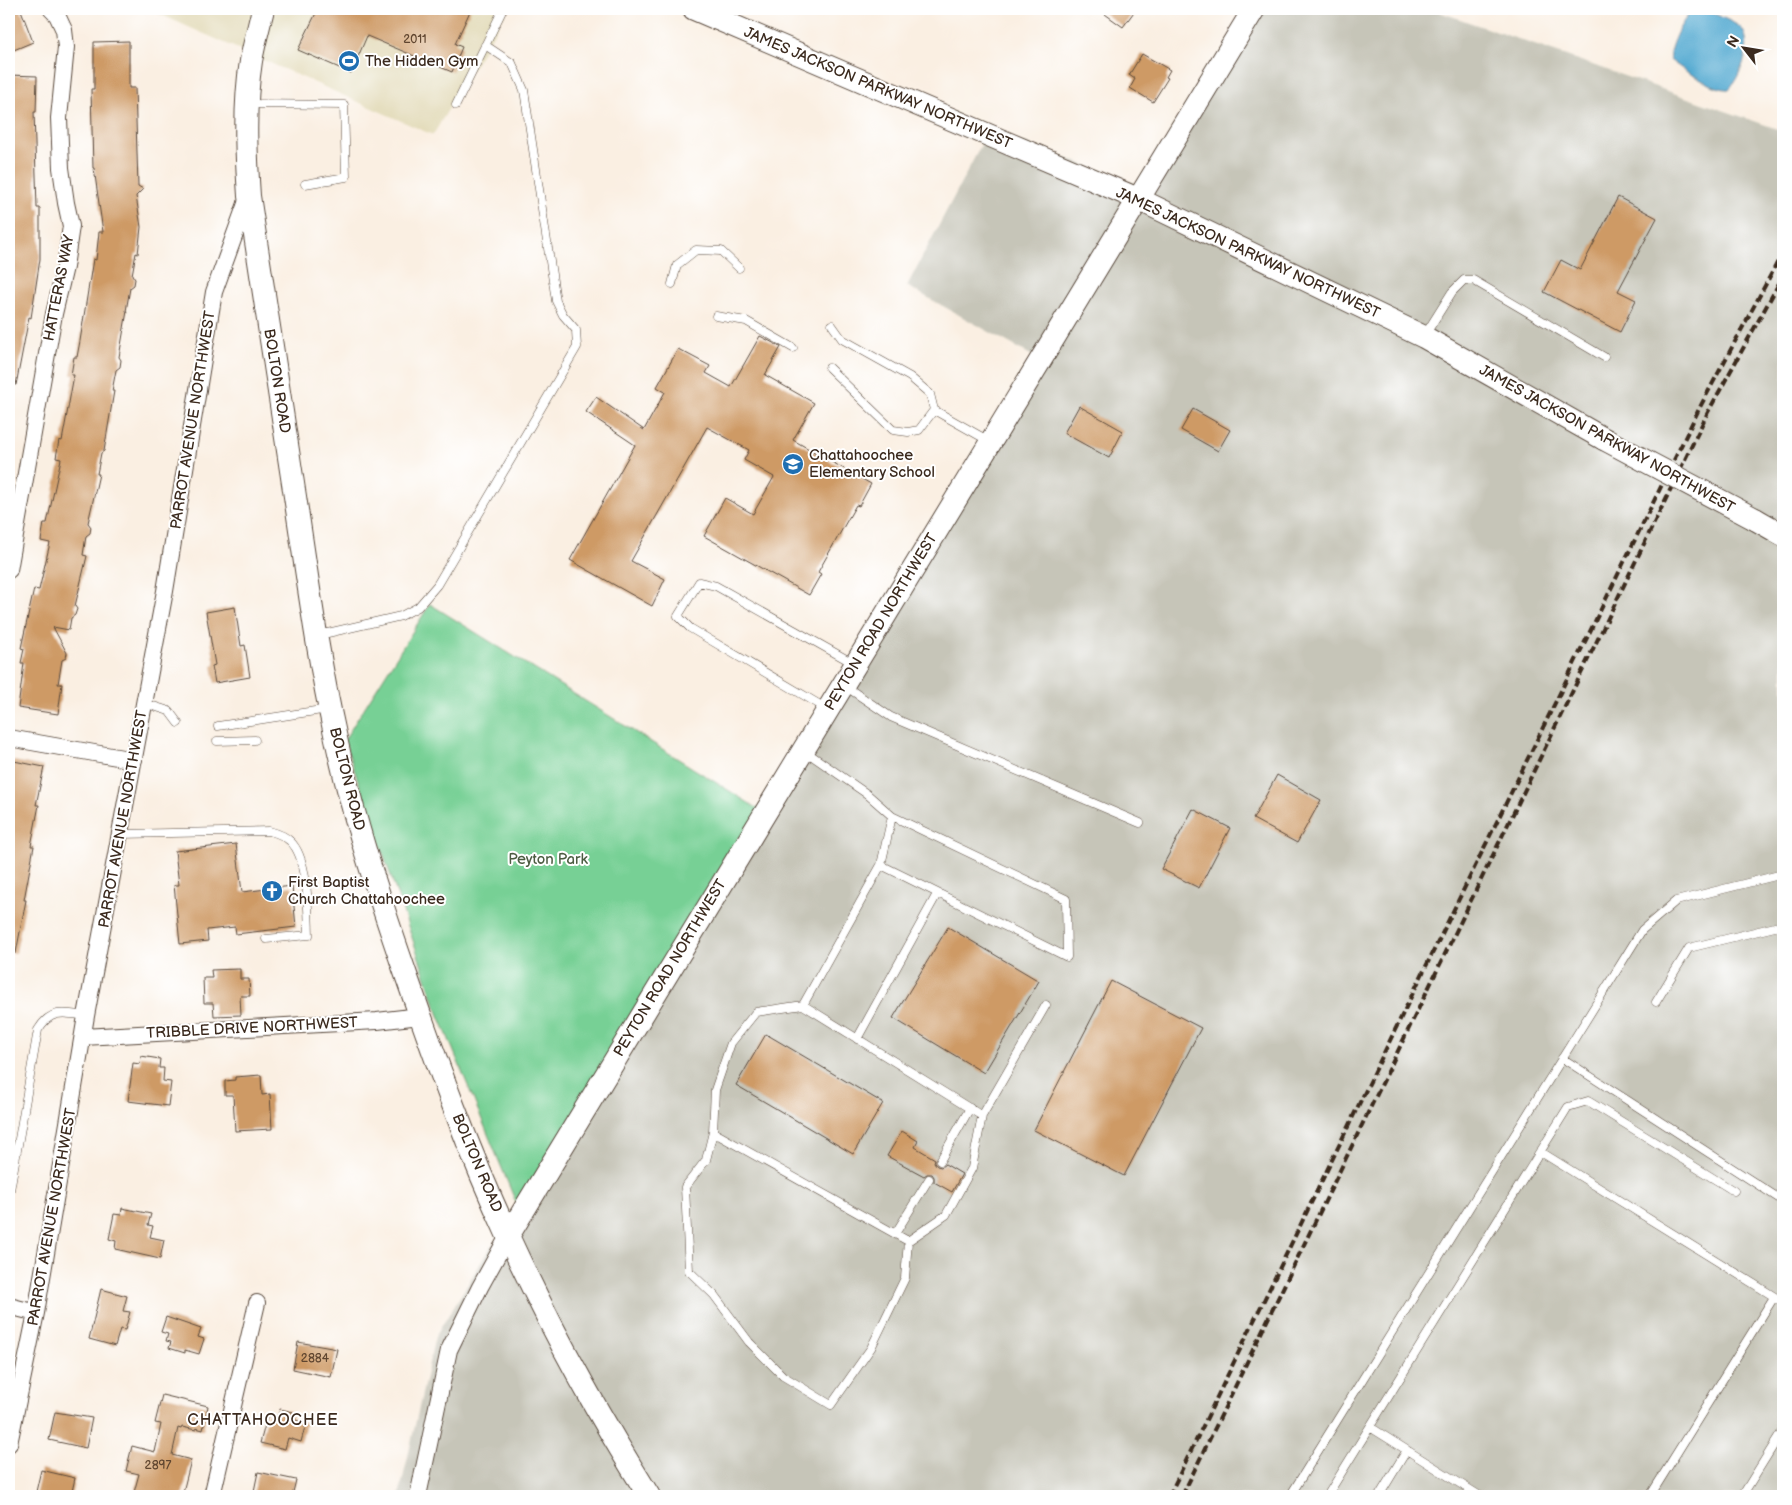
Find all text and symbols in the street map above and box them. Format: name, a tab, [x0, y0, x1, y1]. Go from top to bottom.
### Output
north arrow	[1720, 22, 1770, 72]
street label: JAMES JACKSON PARKWAY NORTHWEST	[741, 23, 1015, 153]
house number: 2011	[403, 32, 427, 47]
text: N	[1723, 33, 1743, 50]
sports icon: The Hidden Gym	[337, 49, 361, 73]
place label: The Hidden Gym	[365, 52, 478, 71]
street label: JAMES JACKSON PARKWAY NORTHWEST	[1113, 183, 1383, 323]
street label: HATTERAS WAY	[39, 233, 79, 343]
street label: PARROT AVENUE NORTHWEST	[166, 309, 220, 531]
street label: BOLTON ROAD	[259, 327, 295, 435]
street label: JAMES JACKSON PARKWAY NORTHWEST	[1476, 361, 1738, 517]
place label: Chattahoochee Elementary School	[809, 446, 935, 482]
school or university icon: Chattahoochee Elementary School	[781, 452, 805, 476]
street label: PEYTON ROAD NORTHWEST	[820, 530, 942, 714]
street label: PARROT AVENUE NORTHWEST	[94, 709, 152, 929]
street label: BOLTON ROAD	[325, 725, 369, 833]
park label: Peyton Park	[508, 850, 588, 869]
place label: First Baptist Church Chattahoochee	[288, 873, 445, 909]
street label: PEYTON ROAD NORTHWEST	[609, 876, 731, 1060]
church icon: First Baptist Church Chattahoochee	[260, 879, 284, 903]
street label: TRIBBLE DRIVE NORTHWEST	[146, 1013, 358, 1043]
street label: PARROT AVENUE NORTHWEST	[23, 1107, 81, 1327]
street label: BOLTON ROAD	[448, 1111, 506, 1215]
house number: 2884	[301, 1351, 330, 1366]
district label: CHATTAHOOCHEE	[187, 1411, 339, 1430]
house number: 2897	[145, 1458, 172, 1473]

